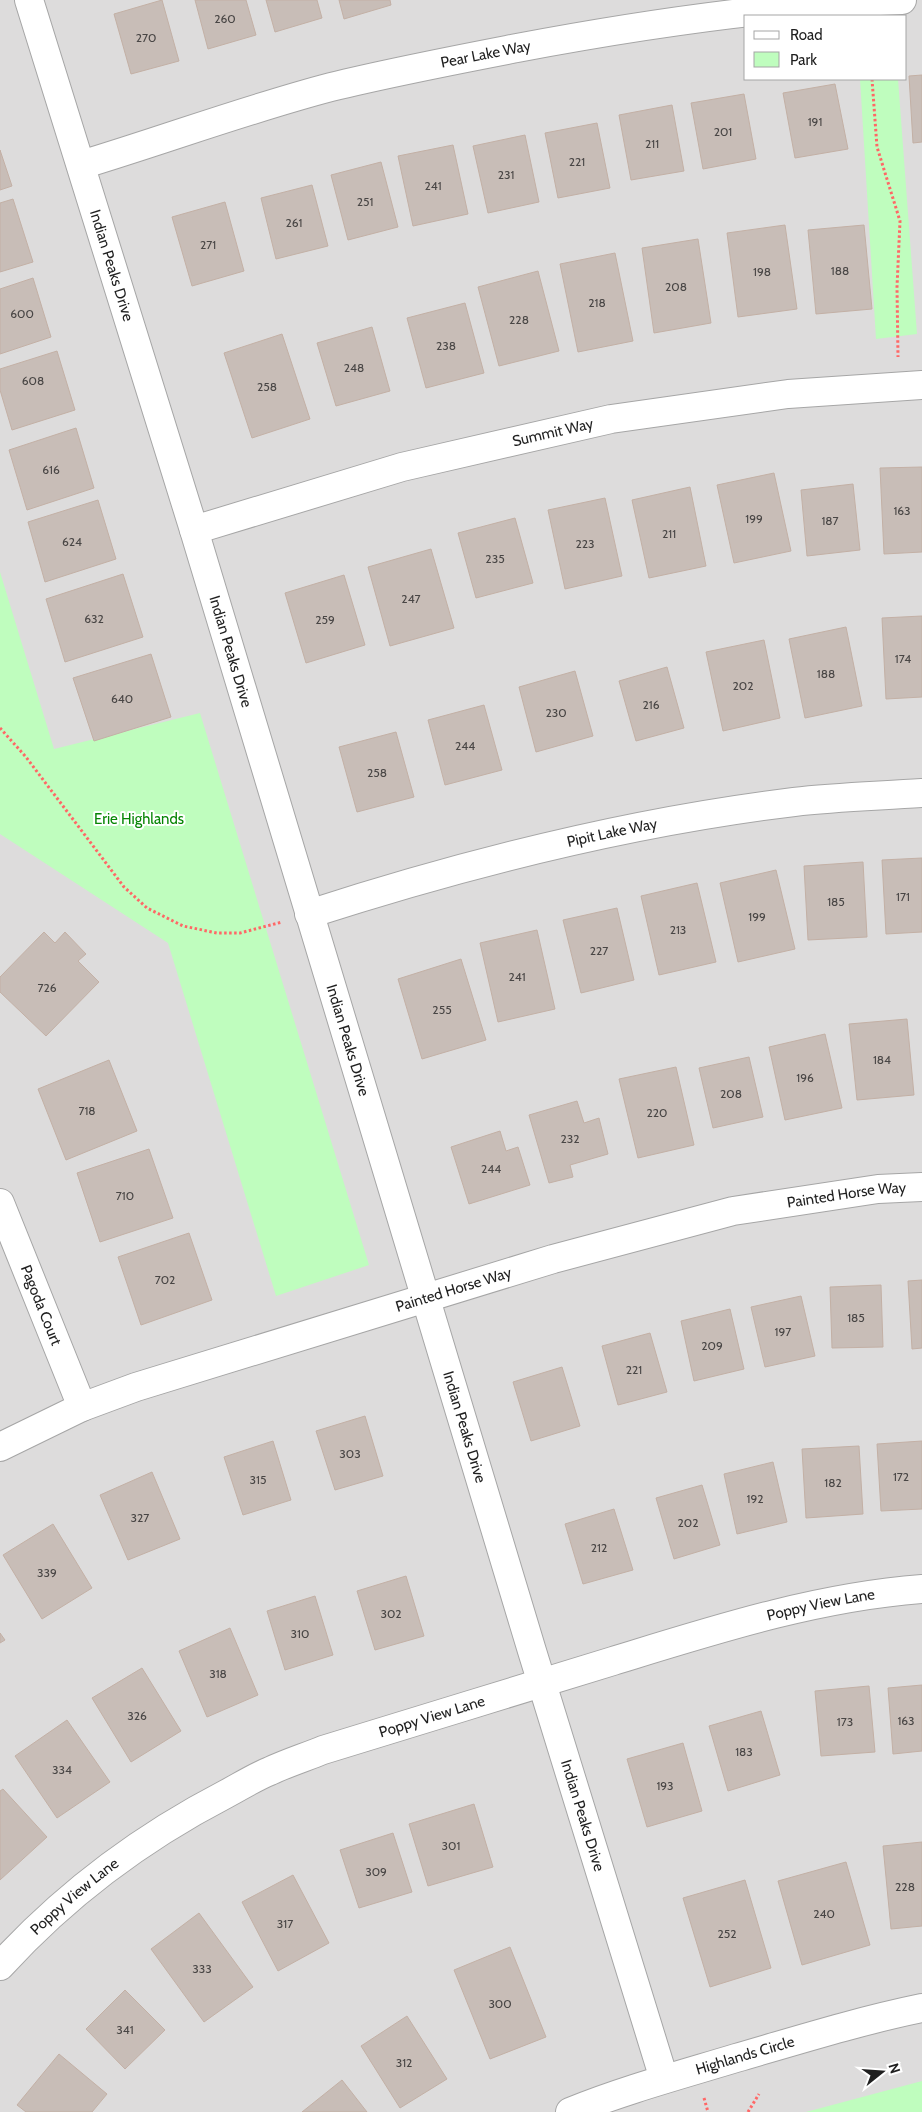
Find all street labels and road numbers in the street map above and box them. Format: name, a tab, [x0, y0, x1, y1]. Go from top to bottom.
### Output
street label: Pear Lake Way	[439, 37, 533, 72]
street label: Indian Peaks Drive	[86, 207, 138, 324]
street label: Summit Way	[510, 414, 595, 450]
street label: Indian Peaks Drive	[205, 593, 256, 710]
street label: Pipit Lake Way	[565, 814, 659, 851]
street label: Indian Peaks Drive	[322, 982, 373, 1099]
street label: Painted Horse Way	[786, 1179, 907, 1212]
street label: Pagoda Court	[17, 1262, 65, 1348]
street label: Painted Horse Way	[393, 1263, 514, 1316]
street label: Indian Peaks Drive	[439, 1369, 490, 1485]
street label: Poppy View Lane	[765, 1585, 876, 1625]
street label: Poppy View Lane	[377, 1692, 487, 1741]
street label: Indian Peaks Drive	[557, 1757, 608, 1874]
street label: Poppy View Lane	[27, 1854, 122, 1939]
street label: Highlands Circle	[694, 2032, 797, 2079]

